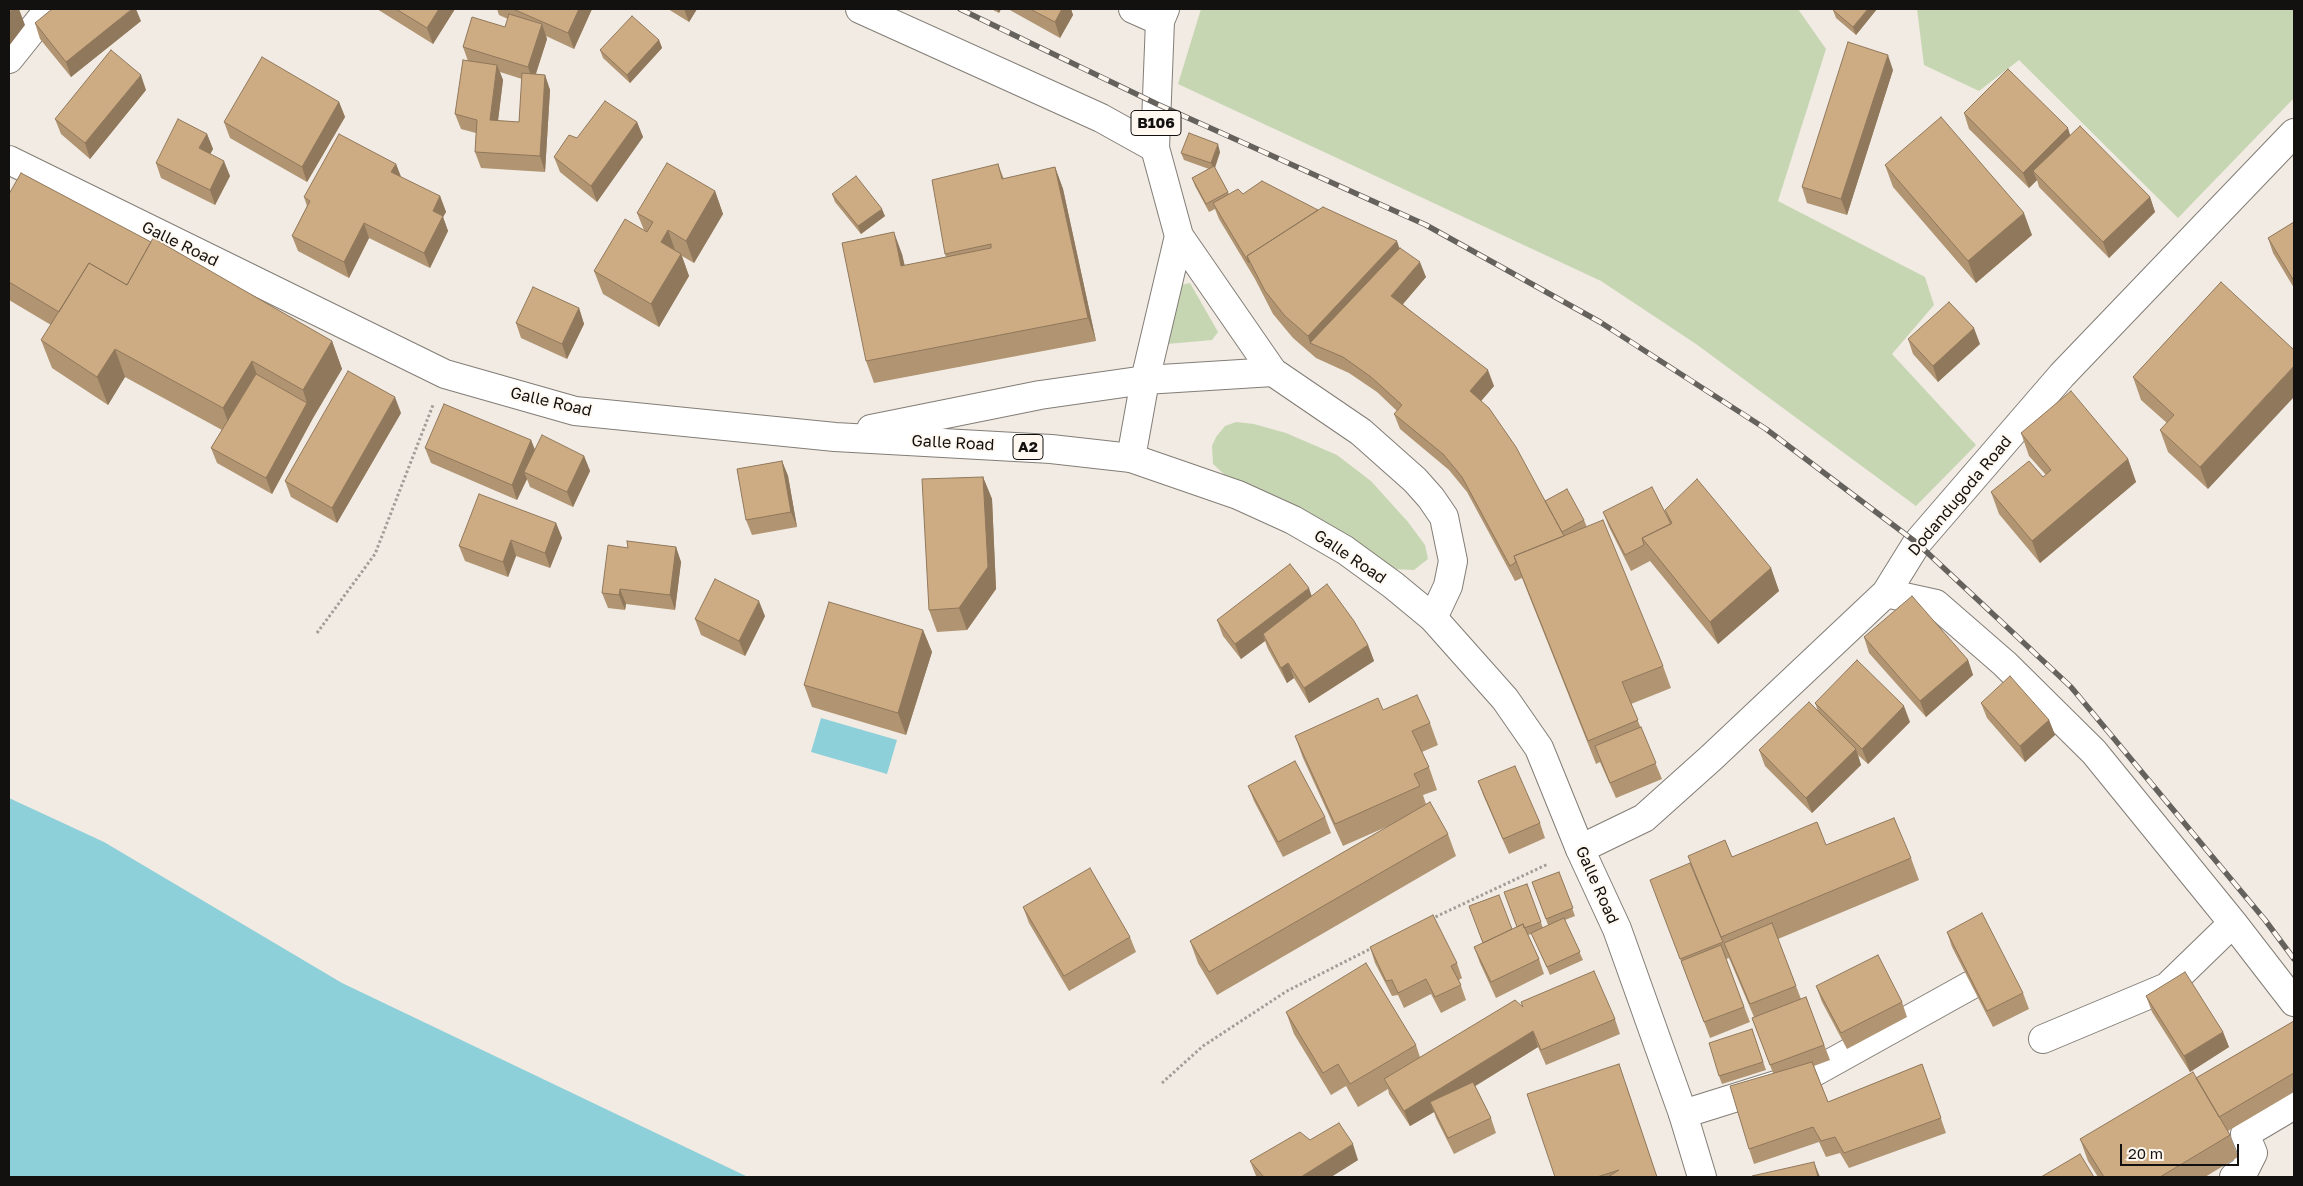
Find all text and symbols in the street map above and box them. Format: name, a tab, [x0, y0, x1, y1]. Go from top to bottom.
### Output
road number: B106	[1131, 110, 1181, 136]
street label: Galle Road	[139, 217, 221, 271]
street label: Galle Road	[508, 383, 594, 421]
street label: Galle Road	[911, 431, 995, 455]
street label: Dodandugoda Road	[1904, 432, 2016, 560]
road number: A2	[1013, 434, 1043, 460]
street label: Galle Road	[1310, 526, 1390, 588]
street label: Galle Road	[1571, 843, 1623, 927]
scale bar	[2123, 1134, 2242, 1166]
text: 20 m	[2128, 1144, 2163, 1162]

